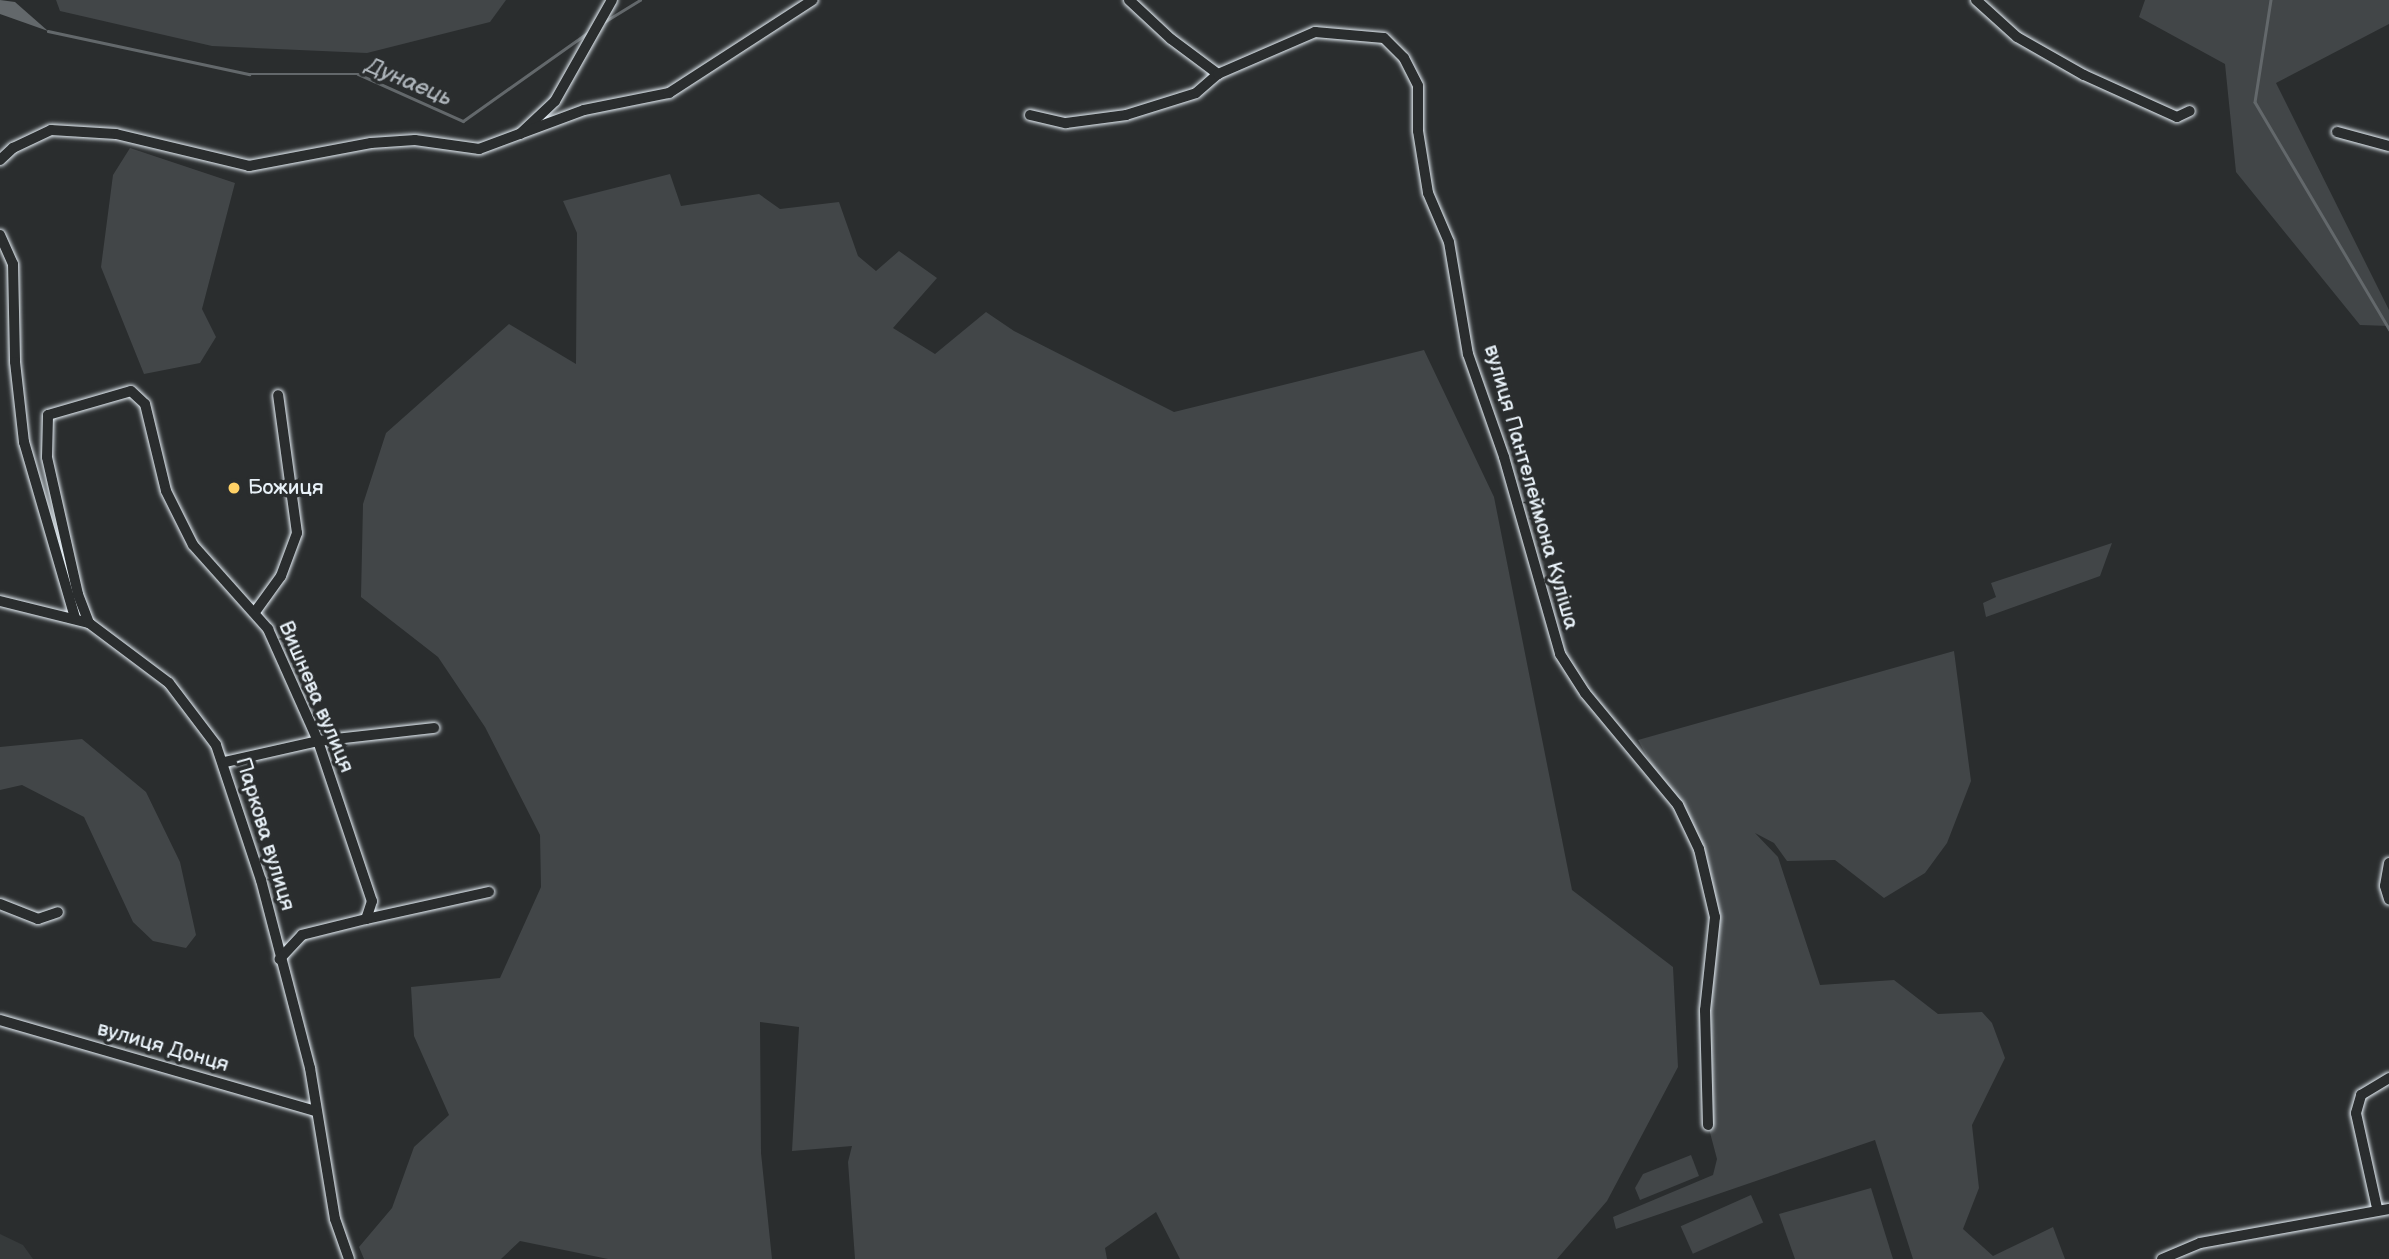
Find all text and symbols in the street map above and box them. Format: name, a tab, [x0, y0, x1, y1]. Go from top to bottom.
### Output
water label: Дунаець	[362, 51, 456, 113]
street label: вулиця Пантелеймона Куліша	[1478, 342, 1584, 632]
place label: Божиця	[248, 475, 324, 501]
marker: Божиця	[226, 480, 242, 496]
street label: Вишнева вулиця	[273, 617, 359, 777]
street label: Паркова вулиця	[230, 754, 300, 914]
street label: вулиця Донця	[94, 1016, 232, 1078]

